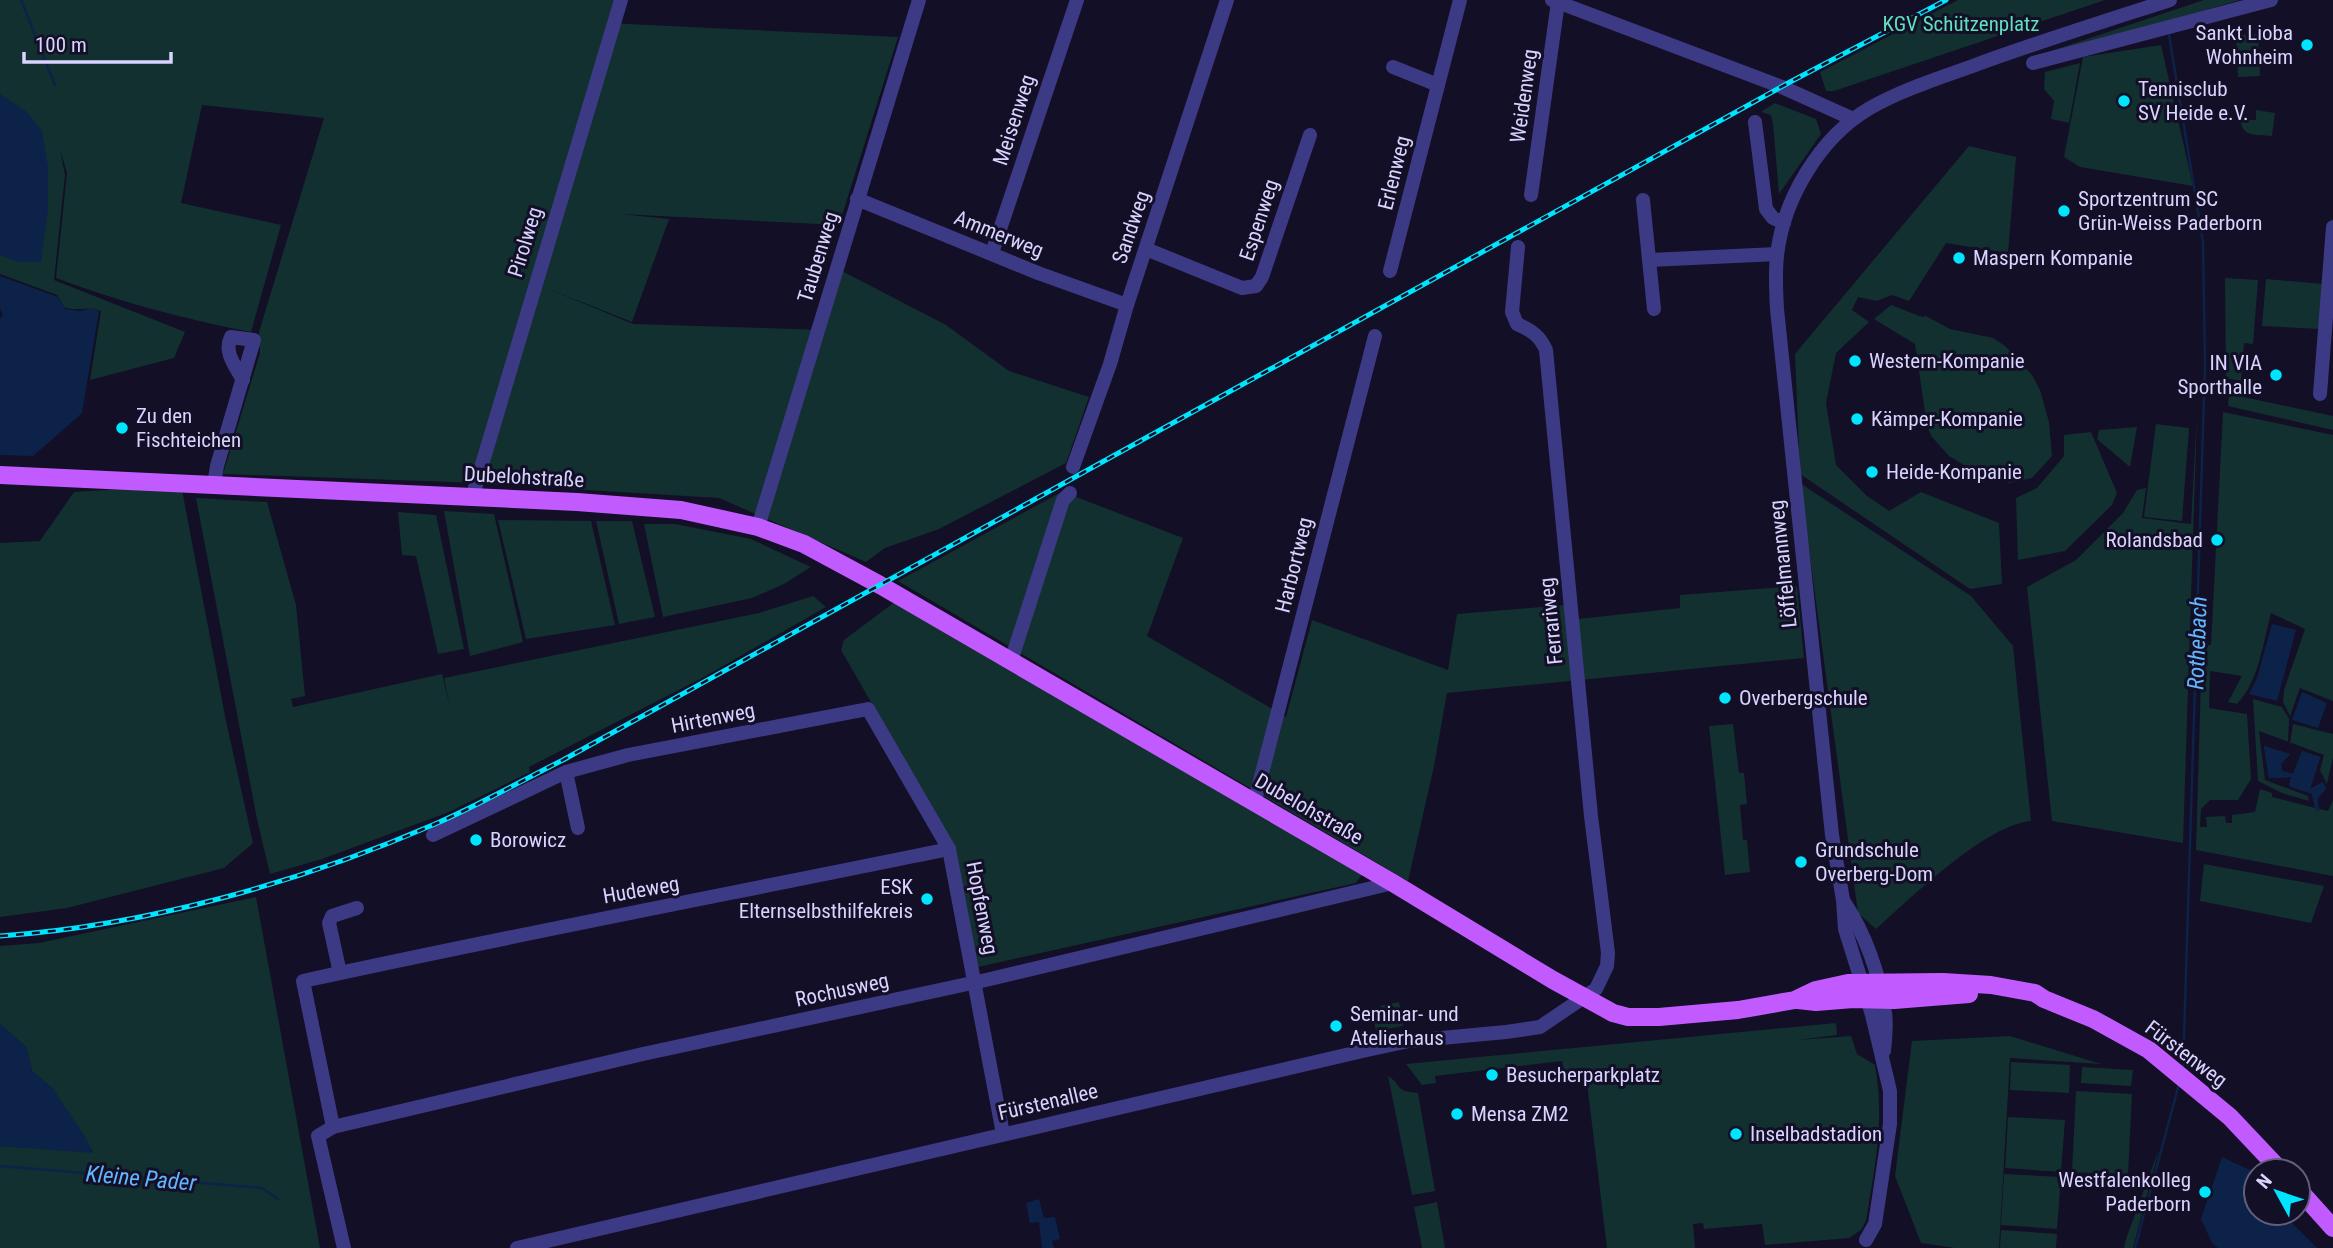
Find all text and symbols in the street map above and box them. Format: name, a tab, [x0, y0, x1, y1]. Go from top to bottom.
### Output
park label: KGV Schützenplatz	[1883, 12, 2039, 36]
scale bar	[24, 21, 172, 65]
place label: Sankt Lioba Wohnheim	[2196, 21, 2293, 69]
text: 100 m	[35, 33, 87, 57]
marker: Sankt Lioba Wohnheim	[2299, 37, 2315, 53]
street label: Weidenweg	[1506, 47, 1542, 145]
street label: Meisenweg	[988, 72, 1040, 168]
place label: Tennisclub SV Heide e.V.	[2138, 77, 2249, 125]
marker: Tennisclub SV Heide e.V.	[2116, 93, 2132, 109]
street label: Erlenweg	[1373, 133, 1415, 213]
street label: Espenweg	[1235, 176, 1283, 264]
street label: Sandweg	[1107, 187, 1155, 267]
place label: Sportzentrum SC Grün-Weiss Paderborn	[2078, 187, 2262, 235]
marker: Sportzentrum SC Grün-Weiss Paderborn	[2056, 203, 2072, 219]
street label: Pirolweg	[503, 204, 547, 280]
street label: Ammerweg	[951, 205, 1047, 263]
street label: Taubenweg	[793, 208, 843, 306]
place label: Maspern Kompanie	[1973, 246, 2133, 270]
marker: Maspern Kompanie	[1951, 250, 1967, 266]
place label: Western-Kompanie	[1869, 349, 2025, 373]
place label: IN VIA Sporthalle	[2177, 351, 2262, 399]
marker: Western-Kompanie	[1847, 353, 1863, 369]
marker: IN VIA Sporthalle	[2268, 367, 2284, 383]
place label: Zu den Fischteichen	[136, 404, 241, 452]
place label: Kämper-Kompanie	[1871, 407, 2023, 431]
marker: Kämper-Kompanie	[1849, 411, 1865, 427]
marker: Zu den Fischteichen	[114, 420, 130, 436]
place label: Heide-Kompanie	[1886, 460, 2022, 484]
street label: Dubelohstraße	[463, 462, 585, 492]
marker: Heide-Kompanie	[1864, 464, 1880, 480]
street label: Löffelmannweg	[1764, 499, 1802, 629]
street label: Harbortweg	[1271, 515, 1317, 615]
place label: Rolandsbad	[2105, 528, 2203, 552]
marker: Rolandsbad	[2209, 532, 2225, 548]
street label: Ferrariweg	[1535, 576, 1567, 666]
water label: Rothebach	[2182, 596, 2213, 690]
place label: Overbergschule	[1739, 686, 1868, 710]
marker: Overbergschule	[1717, 690, 1733, 706]
street label: Hirtenweg	[669, 698, 757, 738]
street label: Dubelohstraße	[1251, 768, 1367, 850]
place label: Borowicz	[490, 828, 566, 852]
marker: Borowicz	[468, 832, 484, 848]
place label: Grundschule Overberg-Dom	[1815, 838, 1933, 886]
marker: Grundschule Overberg-Dom	[1793, 854, 1809, 870]
street label: Hopfenweg	[961, 859, 1003, 957]
street label: Hudeweg	[601, 871, 681, 909]
place label: ESK Elternselbsthilfekreis	[739, 875, 914, 923]
marker: ESK Elternselbsthilfekreis	[919, 891, 935, 907]
street label: Rochusweg	[793, 968, 891, 1012]
place label: Seminar- und Atelierhaus	[1350, 1002, 1459, 1050]
street label: Fürstenweg	[2140, 1016, 2232, 1092]
marker: Seminar- und Atelierhaus	[1328, 1018, 1344, 1034]
place label: Besucherparkplatz	[1506, 1063, 1660, 1087]
marker: Besucherparkplatz	[1484, 1067, 1500, 1083]
street label: Fürstenallee	[996, 1079, 1100, 1125]
place label: Mensa ZM2	[1471, 1102, 1569, 1126]
marker: Mensa ZM2	[1449, 1106, 1465, 1122]
place label: Inselbadstadion	[1750, 1122, 1882, 1146]
marker: Inselbadstadion	[1728, 1126, 1744, 1142]
north arrow	[2242, 1157, 2312, 1227]
water label: Kleine Pader	[85, 1160, 198, 1197]
place label: Westfalenkolleg Paderborn	[2058, 1168, 2191, 1216]
text: N	[2252, 1170, 2277, 1193]
marker: Westfalenkolleg Paderborn	[2197, 1184, 2213, 1200]

